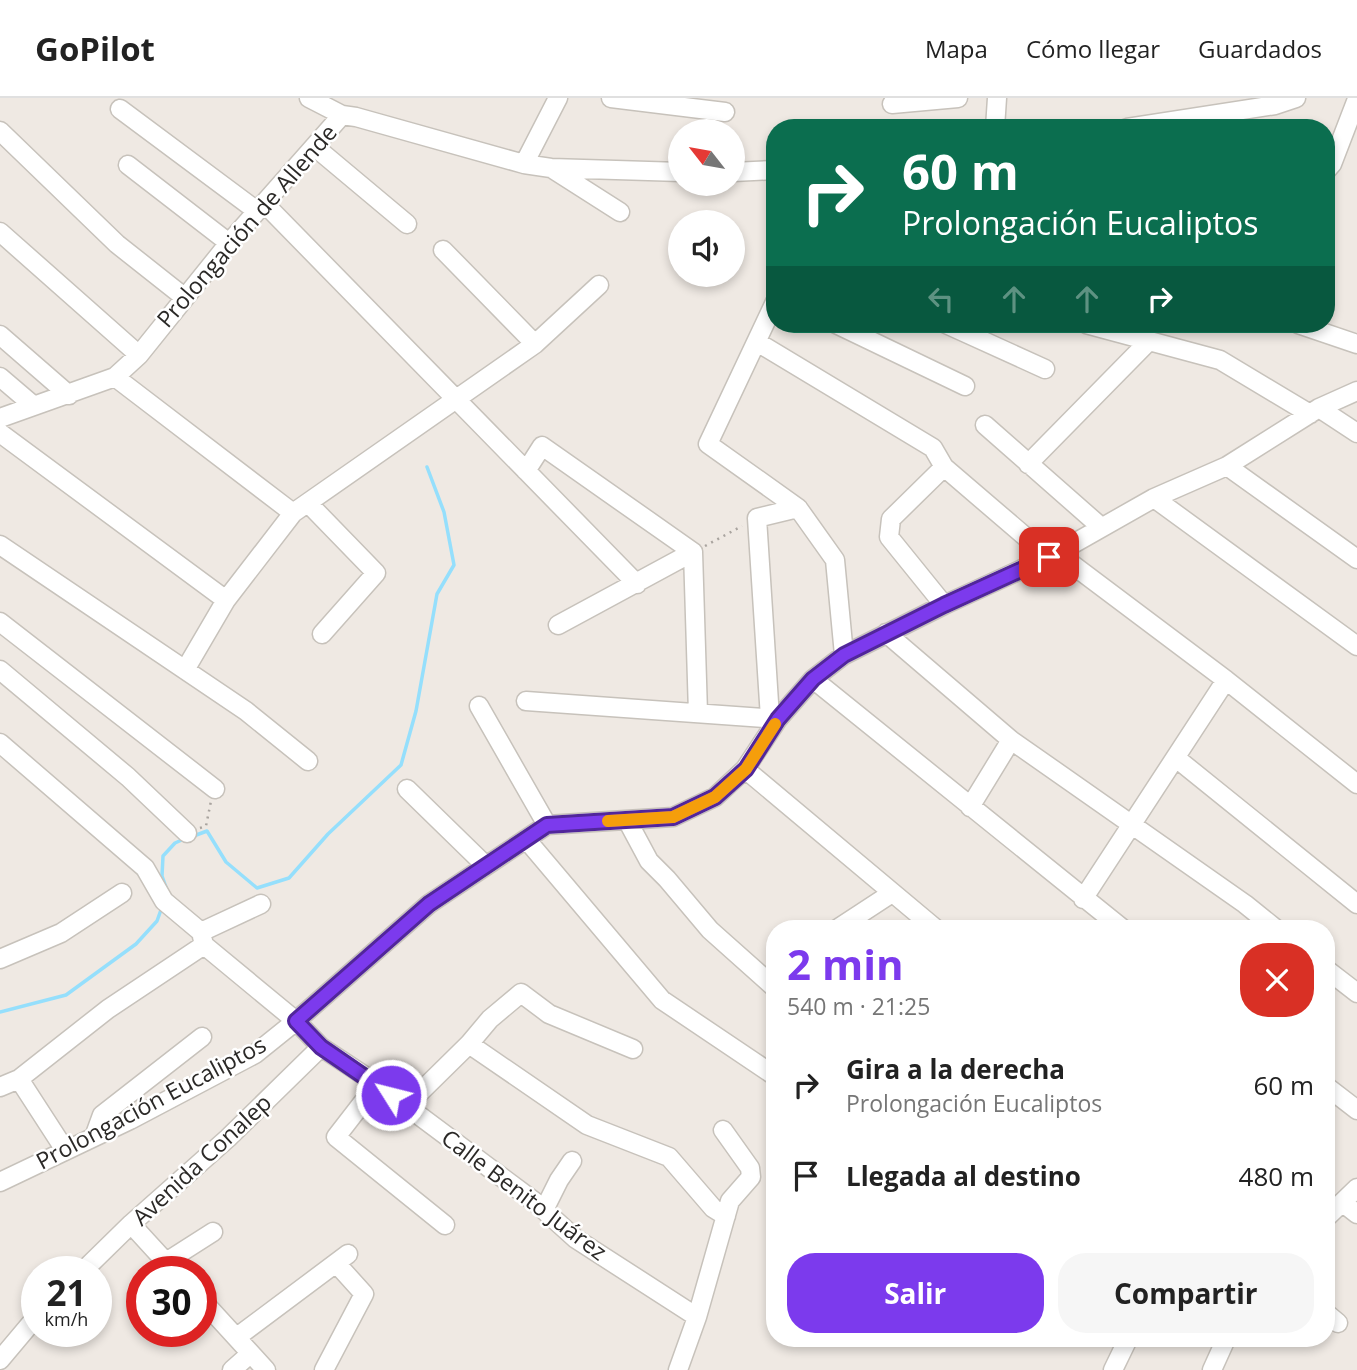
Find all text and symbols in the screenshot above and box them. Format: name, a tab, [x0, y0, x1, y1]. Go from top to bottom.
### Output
text: GoPilot	[35, 26, 155, 71]
text: Mapa	[925, 32, 988, 65]
text: Cómo llegar	[1026, 32, 1160, 65]
text: Guardados	[1198, 32, 1322, 65]
street label: Prolongación de Allende	[149, 117, 344, 334]
north arrow	[668, 119, 746, 196]
map controls	[668, 119, 745, 287]
text: 60 m	[902, 138, 1019, 204]
icon: right	[787, 147, 878, 238]
text: Prolongación Eucaliptos	[902, 201, 1258, 244]
button: sound	[668, 210, 745, 287]
icon: left	[922, 280, 960, 318]
icon: ahead	[995, 280, 1033, 318]
icon: ahead	[1068, 280, 1106, 318]
icon: right	[1141, 280, 1179, 318]
pin	[1019, 527, 1079, 587]
icon: arrive	[1030, 538, 1068, 576]
text: 2 min	[787, 935, 904, 992]
button: close	[1240, 943, 1314, 1017]
text: 540 m · 21:25	[787, 990, 930, 1022]
street label: Prolongación Eucaliptos	[30, 1028, 271, 1176]
text: Gira a la derecha	[846, 1051, 1065, 1087]
position arrow	[354, 1058, 428, 1132]
icon: right	[787, 1066, 825, 1104]
text: 60 m	[1253, 1067, 1314, 1103]
street label: Avenida Conalep	[125, 1086, 278, 1232]
text: Prolongación Eucaliptos	[846, 1087, 1102, 1119]
street label: Calle Benito Juárez	[435, 1121, 614, 1267]
icon: arrive	[787, 1157, 825, 1195]
text: Llegada al destino	[846, 1158, 1081, 1194]
text: 480 m	[1239, 1158, 1314, 1194]
button: Salir	[787, 1253, 1044, 1333]
button: Compartir	[1058, 1253, 1314, 1333]
speed limit sign: 30	[126, 1256, 217, 1347]
text: 21	[46, 1269, 87, 1316]
text: km/h	[45, 1307, 88, 1331]

